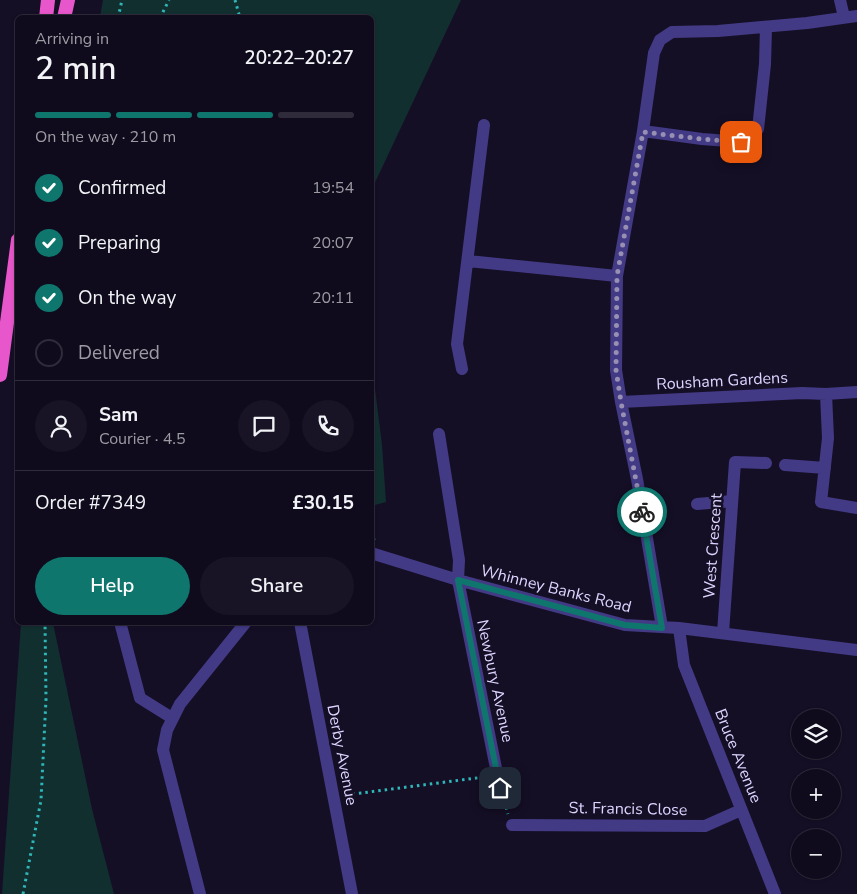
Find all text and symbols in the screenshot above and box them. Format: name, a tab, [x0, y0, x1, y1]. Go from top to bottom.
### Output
text: Arriving in	[35, 28, 109, 50]
text: 20:22–20:27	[244, 45, 354, 71]
text: 2 min	[35, 47, 117, 90]
pin	[720, 121, 762, 163]
text: On the way · 210 m	[35, 126, 176, 148]
icon: bag	[727, 128, 755, 156]
icon: check	[35, 174, 63, 202]
text: Confirmed	[78, 175, 166, 201]
text: 19:54	[312, 177, 354, 199]
icon: check	[35, 229, 63, 257]
text: Preparing	[78, 230, 161, 256]
text: 20:07	[312, 232, 354, 254]
icon: check	[35, 284, 63, 312]
text: On the way	[78, 285, 176, 311]
text: 20:11	[312, 287, 354, 309]
text: Delivered	[78, 340, 160, 366]
street label: Rousham Gardens	[656, 367, 788, 395]
button: person	[35, 400, 87, 452]
button: chat	[238, 400, 290, 452]
button: phone	[302, 400, 354, 452]
text: Sam	[99, 402, 138, 428]
text: Courier · 4.5	[99, 428, 185, 450]
courier	[617, 487, 667, 537]
text: Order #7349	[35, 490, 146, 516]
text: £30.15	[292, 490, 354, 516]
street label: West Crescent	[698, 492, 728, 599]
icon: bike	[628, 498, 656, 526]
button: Help	[35, 557, 190, 615]
button: Share	[200, 557, 354, 615]
street label: Whinney Banks Road	[478, 560, 634, 618]
street label: Newbury Avenue	[471, 618, 519, 744]
street label: Derby Avenue	[321, 703, 363, 807]
street label: Bruce Avenue	[709, 706, 767, 806]
map controls	[791, 709, 841, 879]
button: layers	[791, 709, 841, 759]
pin	[479, 767, 521, 809]
button: +	[791, 769, 841, 819]
icon: home	[486, 774, 514, 802]
street label: St. Francis Close	[568, 797, 688, 821]
button: −	[791, 829, 841, 879]

